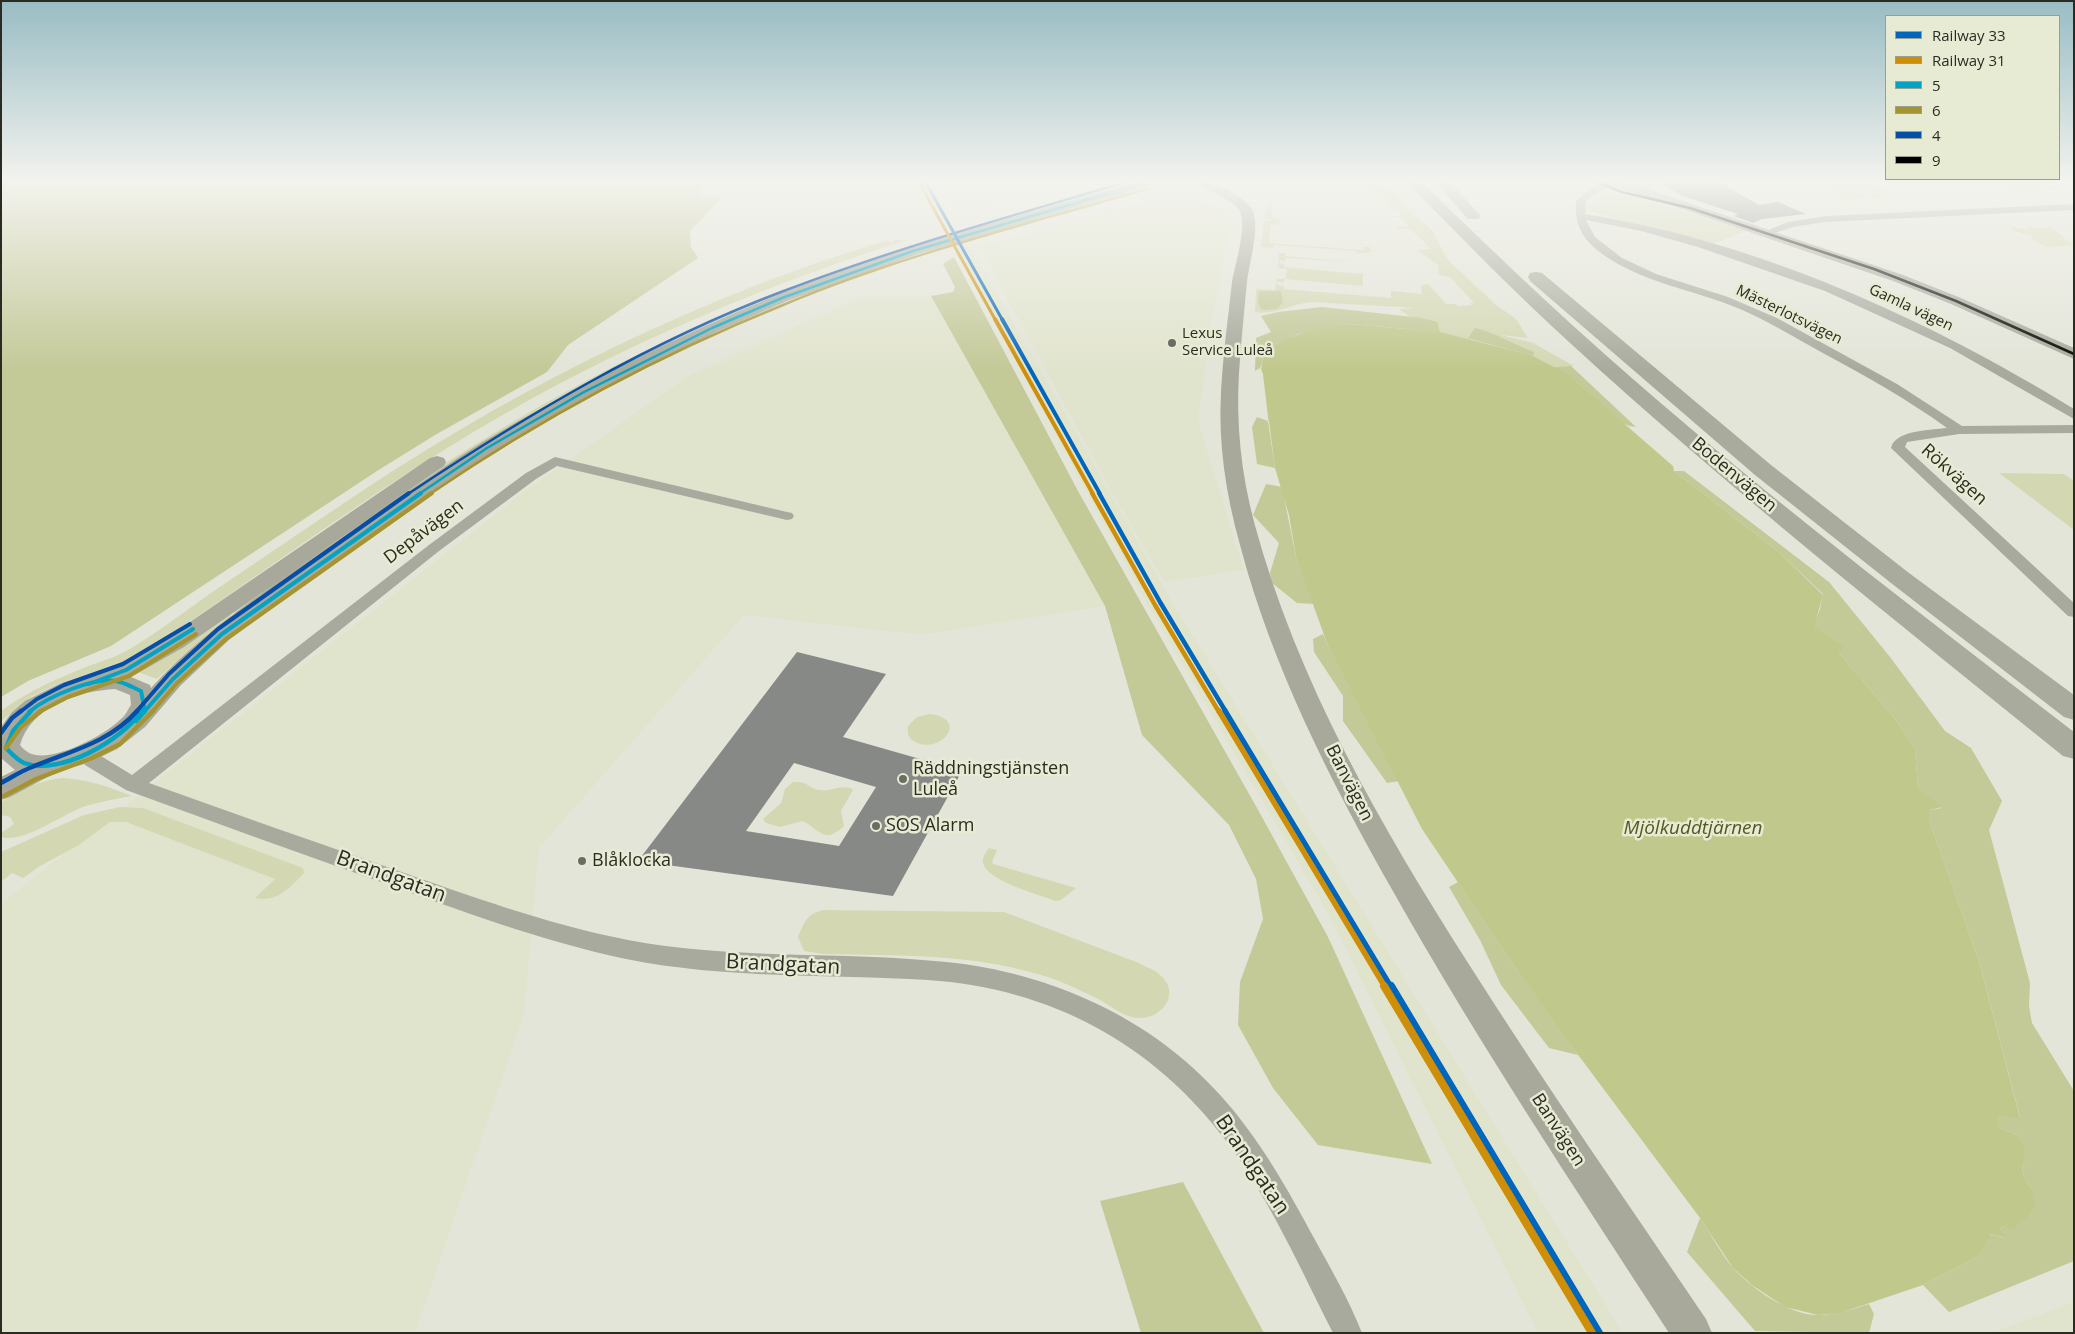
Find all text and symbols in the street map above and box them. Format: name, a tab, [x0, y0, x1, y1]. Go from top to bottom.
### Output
legend	[1885, 15, 2060, 180]
text: Railway 33	[1932, 25, 2006, 45]
text: Railway 31	[1932, 50, 2006, 70]
text: 5	[1932, 75, 1941, 95]
text: 6	[1932, 100, 1941, 120]
text: 4	[1932, 125, 1941, 145]
text: 9	[1932, 150, 1941, 170]
street label: Gamla vägen	[1866, 281, 1956, 335]
street label: Mästerlotsvägen	[1733, 282, 1845, 348]
place label: Lexus Service Luleå	[1182, 325, 1273, 360]
marker: Lexus Service Luleå	[1166, 337, 1178, 349]
street label: Bodenvägen	[1687, 433, 1781, 517]
street label: Rökvägen	[1917, 440, 1991, 510]
street label: Depåvägen	[380, 495, 468, 569]
street label: Banvägen	[1321, 741, 1377, 825]
place label: Räddningstjänsten Luleå	[913, 758, 1069, 801]
marker: Räddningstjänsten Luleå	[897, 773, 909, 785]
place label: SOS Alarm	[886, 815, 974, 837]
water label: Mjölkuddtjärnen	[1623, 818, 1763, 840]
marker: SOS Alarm	[870, 820, 882, 832]
street label: Brandgatan	[333, 846, 449, 908]
place label: Blåklocka	[592, 850, 671, 872]
marker: Blåklocka	[576, 855, 588, 867]
street label: Brandgatan	[725, 949, 841, 981]
street label: Banvägen	[1526, 1089, 1590, 1171]
street label: Brandgatan	[1209, 1110, 1295, 1220]

